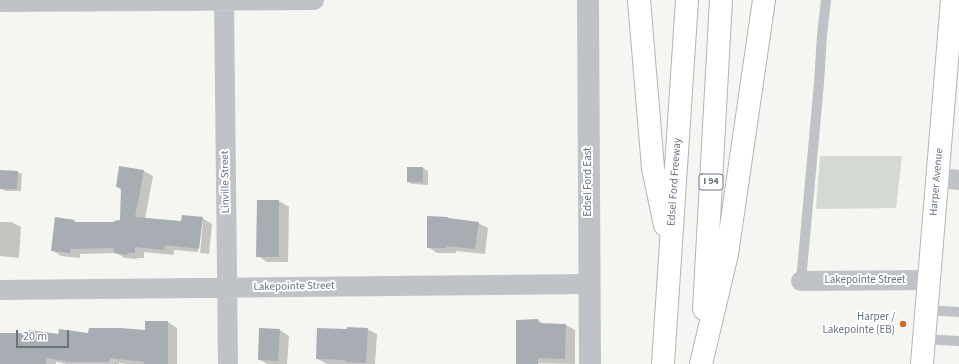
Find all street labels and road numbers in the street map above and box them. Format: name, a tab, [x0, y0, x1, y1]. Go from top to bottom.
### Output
street label: Edsel Ford Freeway	[665, 137, 685, 227]
street label: Edsel Ford East	[582, 147, 596, 217]
street label: Harper Avenue	[927, 148, 947, 216]
street label: Linville Street	[219, 151, 233, 213]
road number: I 94	[699, 174, 723, 190]
street label: Lakepointe Street	[824, 274, 906, 288]
street label: Lakepointe Street	[253, 280, 335, 294]

